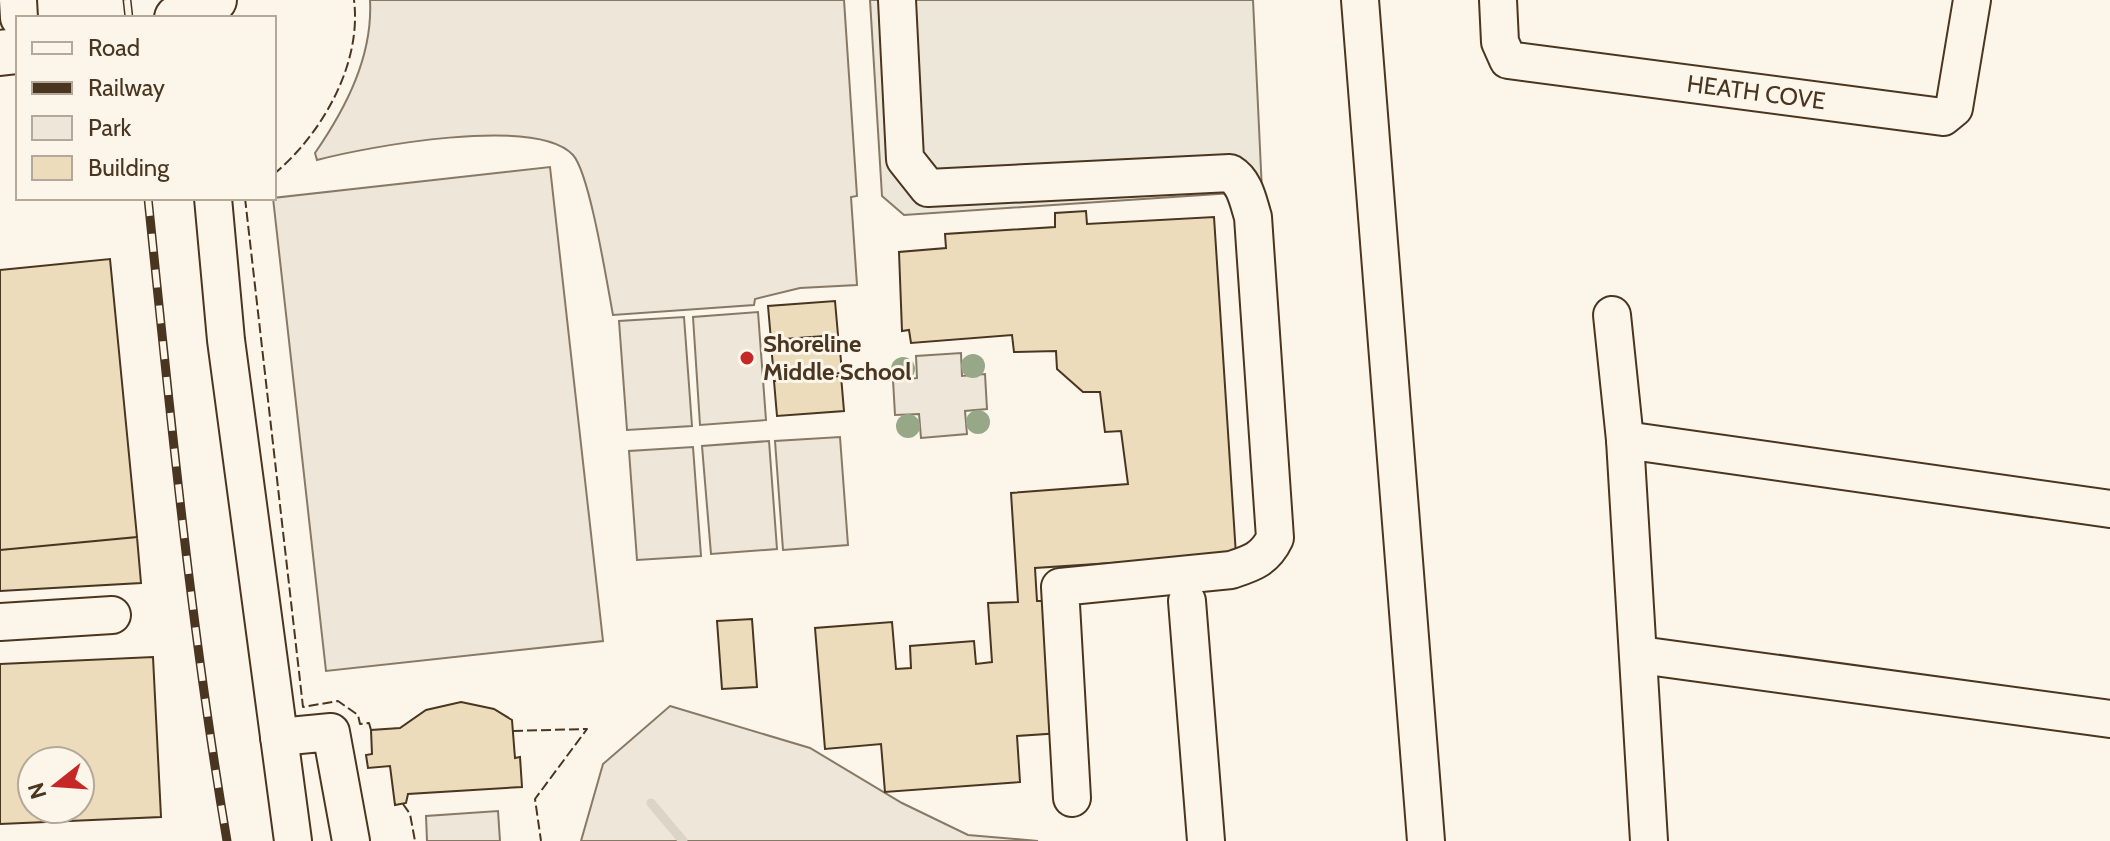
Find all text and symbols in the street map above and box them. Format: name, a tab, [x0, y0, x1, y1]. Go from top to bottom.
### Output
legend	[16, 16, 276, 200]
text: Road	[88, 33, 140, 62]
street label: HEATH COVE	[1685, 69, 1827, 115]
text: Railway	[88, 73, 165, 102]
text: Park	[88, 113, 131, 142]
text: Building	[88, 153, 170, 182]
place label: Shoreline Middle School	[763, 329, 912, 386]
marker: Shoreline Middle School	[738, 349, 756, 367]
north arrow	[16, 745, 96, 825]
text: N	[22, 779, 53, 802]

